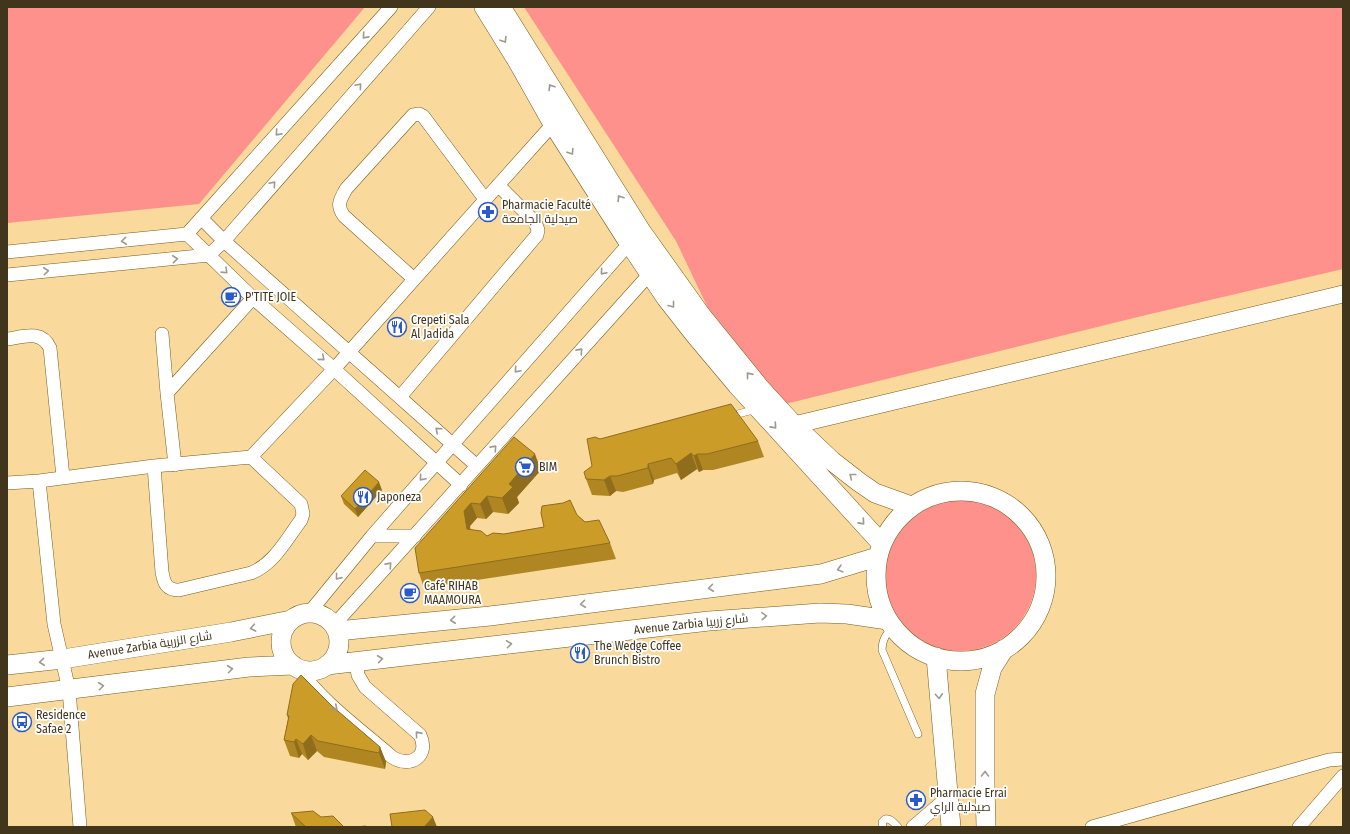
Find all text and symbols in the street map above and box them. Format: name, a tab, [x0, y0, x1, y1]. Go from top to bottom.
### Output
one-way arrow	[362, 31, 370, 39]
one-way arrow	[499, 36, 507, 43]
one-way arrow	[355, 84, 362, 91]
one-way arrow	[549, 84, 556, 91]
one-way arrow	[276, 128, 283, 135]
one-way arrow	[566, 148, 573, 155]
one-way arrow	[269, 181, 276, 189]
one-way arrow	[617, 195, 625, 202]
place label: Pharmacie Faculté صيدلية الجامعة	[502, 198, 591, 226]
pharmacy icon: Pharmacie Faculté صيدلية الجامعة	[477, 201, 499, 223]
one-way arrow	[121, 236, 127, 245]
one-way arrow	[172, 254, 178, 263]
one-way arrow	[220, 266, 228, 274]
one-way arrow	[43, 267, 49, 276]
one-way arrow	[601, 268, 608, 275]
cafe icon: P'TITE JOIE	[220, 286, 242, 308]
place label: P'TITE JOIE	[245, 290, 296, 304]
one-way arrow	[667, 301, 674, 308]
place label: Crepeti Sala Al Jadida	[411, 313, 470, 341]
restaurant icon: Crepeti Sala Al Jadida	[386, 316, 408, 338]
one-way arrow	[576, 348, 583, 355]
one-way arrow	[317, 353, 324, 360]
one-way arrow	[514, 365, 522, 373]
one-way arrow	[747, 372, 754, 380]
one-way arrow	[770, 421, 777, 428]
one-way arrow	[435, 428, 443, 435]
one-way arrow	[489, 445, 496, 452]
supermarket icon: BIM	[514, 456, 536, 478]
place label: BIM	[539, 460, 557, 474]
one-way arrow	[420, 474, 427, 481]
one-way arrow	[849, 474, 856, 481]
restaurant icon: Japoneza	[352, 486, 374, 508]
place label: Japoneza	[377, 490, 422, 504]
one-way arrow	[857, 517, 864, 524]
one-way arrow	[384, 563, 391, 570]
one-way arrow	[837, 564, 843, 572]
one-way arrow	[335, 573, 342, 580]
place label: Café RIHAB MAAMOURA	[424, 579, 482, 607]
cafe icon: Café RIHAB MAAMOURA	[399, 582, 421, 604]
one-way arrow	[708, 583, 715, 592]
one-way arrow	[579, 599, 586, 608]
street label: Avenue Zarbia شارع زربيا	[633, 611, 749, 638]
one-way arrow	[761, 612, 767, 621]
one-way arrow	[450, 615, 457, 624]
one-way arrow	[250, 623, 256, 632]
street label: Avenue Zarbia شارع الزربية	[87, 628, 213, 663]
place label: The Wedge Coffee Brunch Bistro	[594, 639, 681, 667]
one-way arrow	[506, 640, 512, 649]
restaurant icon: The Wedge Coffee Brunch Bistro	[569, 642, 591, 664]
one-way arrow	[377, 655, 383, 664]
one-way arrow	[39, 657, 45, 666]
one-way arrow	[227, 665, 233, 674]
one-way arrow	[98, 682, 104, 691]
one-way arrow	[935, 693, 944, 699]
one-way arrow	[330, 703, 337, 710]
place label: Residence Safae 2	[36, 708, 86, 736]
bus stop icon: Residence Safae 2	[11, 711, 33, 733]
one-way arrow	[416, 731, 423, 739]
one-way arrow	[981, 771, 989, 777]
place label: Pharmacie Errai صيدلية الراي	[930, 786, 1007, 817]
pharmacy icon: Pharmacie Errai صيدلية الراي	[905, 789, 927, 811]

